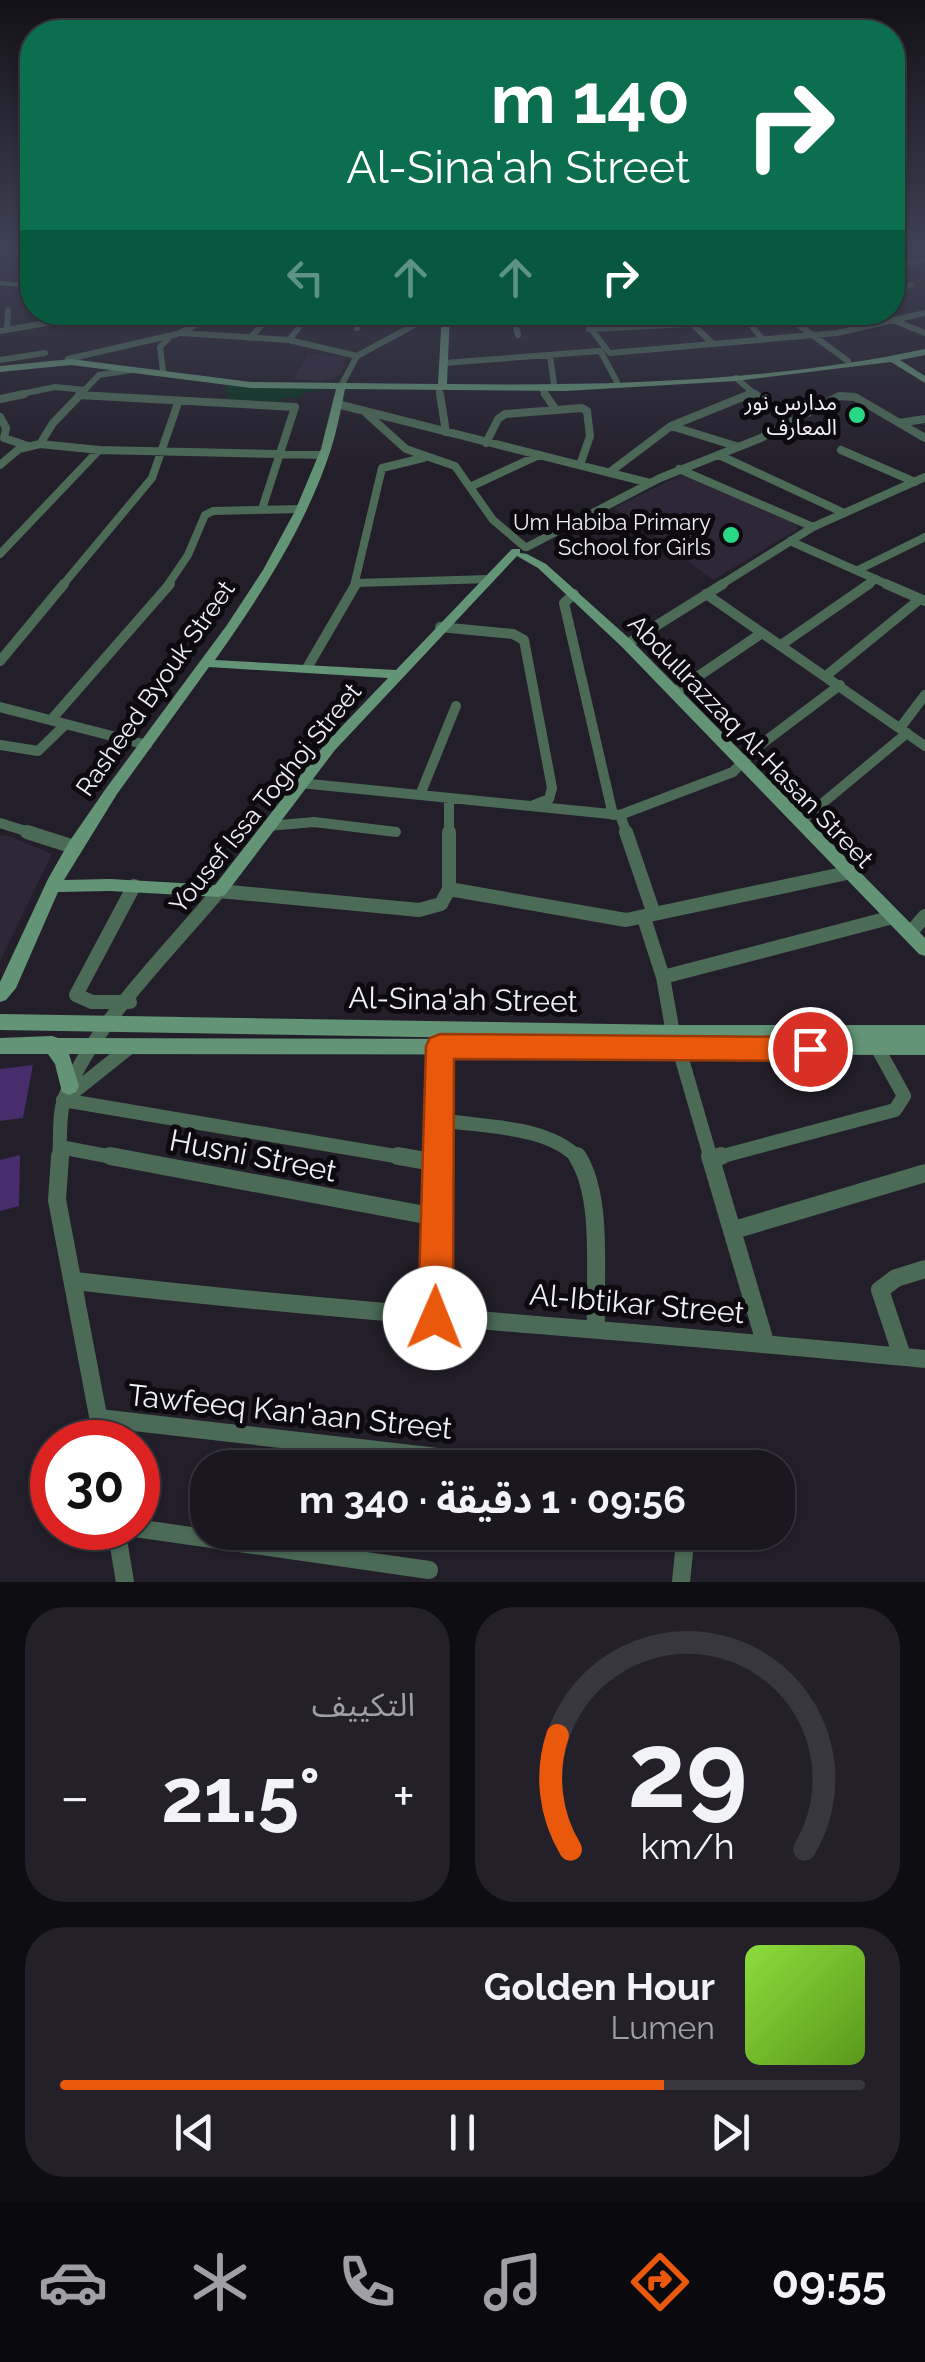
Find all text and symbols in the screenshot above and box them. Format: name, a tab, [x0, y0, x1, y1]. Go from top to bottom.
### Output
text: 140 m	[490, 57, 690, 139]
icon: right	[725, 60, 855, 190]
text: Al-Sina'ah Street	[346, 141, 690, 194]
icon: left	[278, 250, 333, 305]
icon: ahead	[383, 250, 438, 305]
icon: ahead	[488, 250, 543, 305]
icon: right	[593, 250, 648, 305]
place label: مدارس نور المعارف	[744, 389, 837, 441]
marker: مدارس نور المعارف	[846, 404, 868, 426]
place label: Um Habiba Primary School for Girls	[513, 509, 711, 560]
marker: Um Habiba Primary School for Girls	[720, 524, 742, 546]
street label: Rasheed Byouk Street	[69, 574, 241, 801]
street label: Abdullrazzaq Al-Hasan Street	[622, 608, 880, 874]
street label: Yousef Issa Toghoj Street	[163, 676, 367, 919]
street label: Al-Sina'ah Street	[348, 980, 578, 1019]
pin	[768, 1007, 853, 1092]
icon: arrive	[783, 1022, 838, 1077]
street label: Husni Street	[167, 1122, 340, 1189]
position arrow	[383, 1266, 487, 1370]
street label: Al-Ibtikar Street	[528, 1277, 746, 1330]
street label: Tawfeeq Kan'aan Street	[126, 1377, 454, 1446]
speed limit sign: 30	[30, 1420, 160, 1550]
text: 09:56 · 1 دقيقة · 340 m	[299, 1477, 686, 1522]
text: التكييف	[312, 1686, 415, 1723]
text: 29	[628, 1709, 747, 1831]
text: 21.5°	[161, 1751, 320, 1840]
text: −	[60, 1764, 90, 1829]
text: +	[392, 1764, 415, 1829]
text: km/h	[640, 1825, 735, 1867]
text: Golden Hour	[484, 1964, 715, 2009]
text: Lumen	[611, 2009, 715, 2046]
icon: previous	[167, 2105, 222, 2160]
icon: pause	[435, 2105, 490, 2160]
icon: next	[703, 2105, 758, 2160]
icon: car	[38, 2247, 108, 2317]
icon: climate	[185, 2247, 255, 2317]
icon: phone	[332, 2247, 402, 2317]
icon: music	[478, 2247, 548, 2317]
icon: directions	[625, 2247, 695, 2317]
text: 09:55	[772, 2256, 887, 2309]

